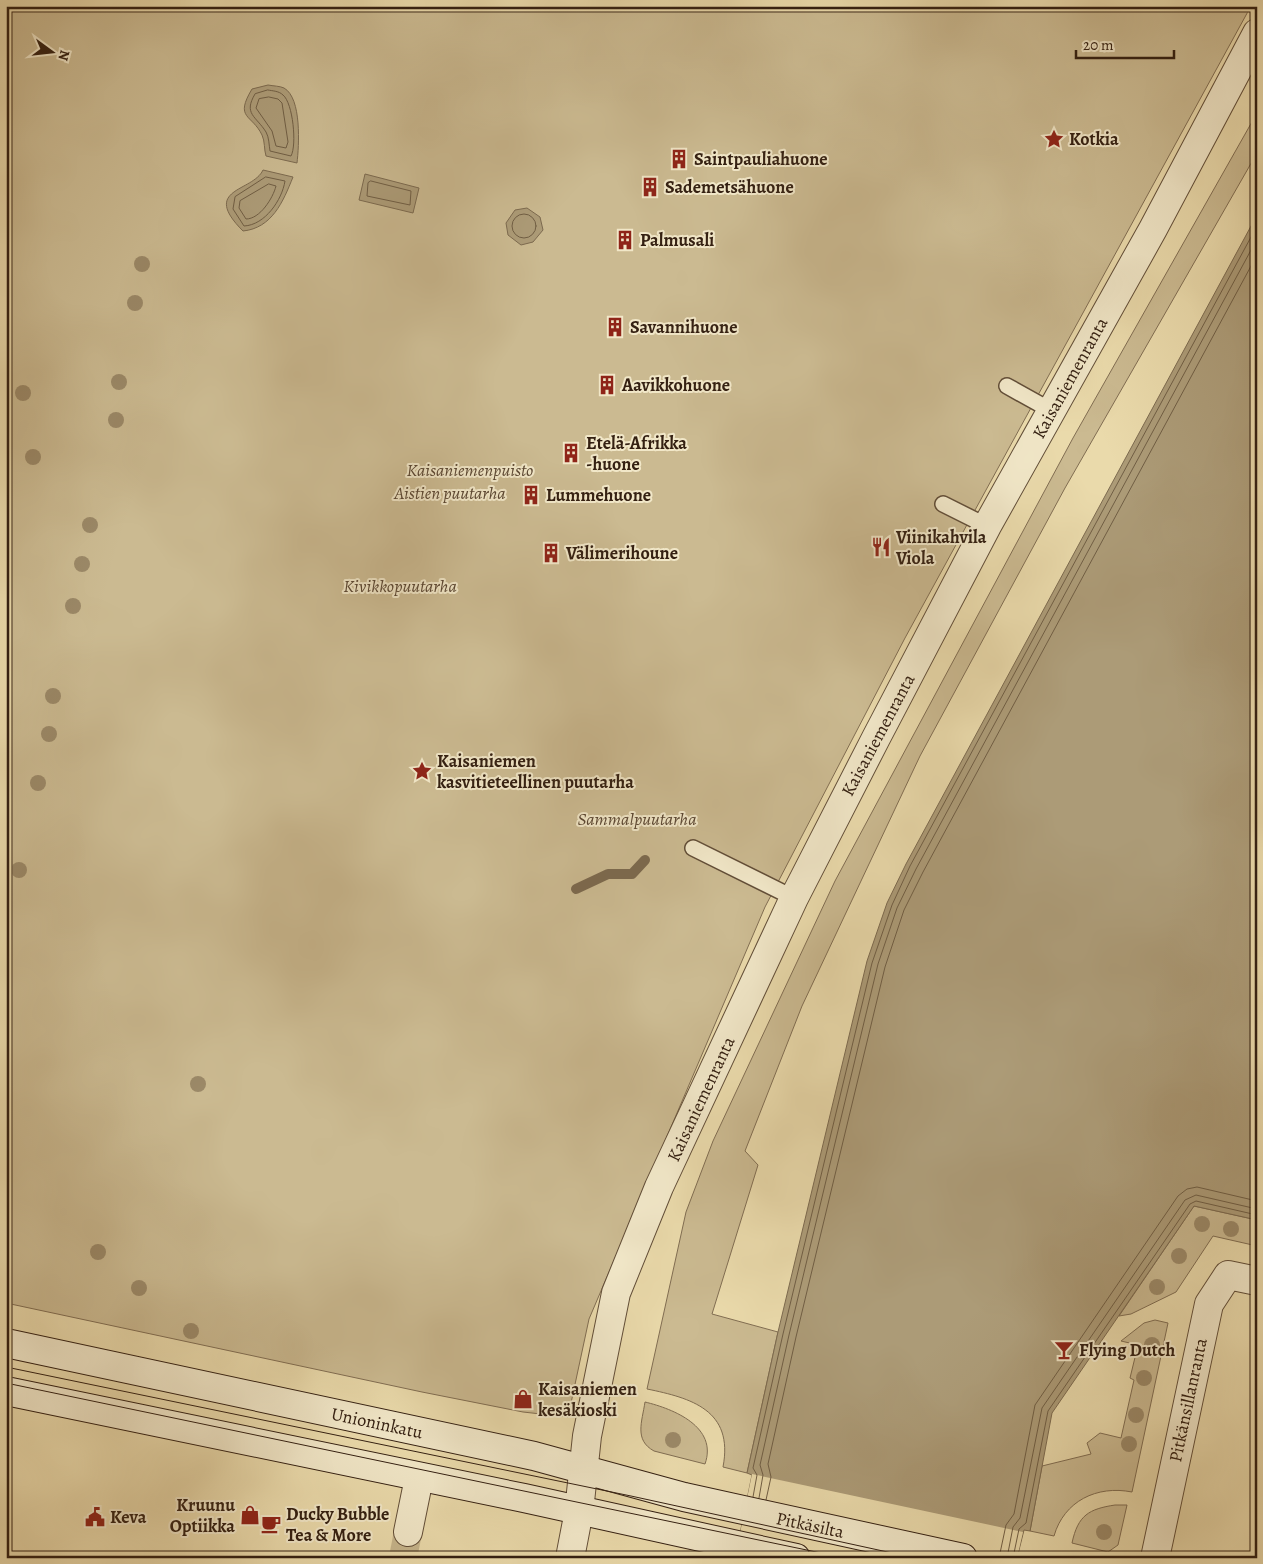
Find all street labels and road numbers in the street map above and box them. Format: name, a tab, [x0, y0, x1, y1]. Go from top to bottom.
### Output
street label: Kaisaniemenranta	[1027, 312, 1114, 443]
street label: Kaisaniemenranta	[836, 669, 921, 800]
street label: Kaisaniemenranta	[662, 1032, 741, 1165]
street label: Pitkänsillanranta	[1163, 1335, 1213, 1464]
street label: Unioninkatu	[329, 1402, 425, 1444]
street label: Pitkäsilta	[774, 1506, 847, 1544]

